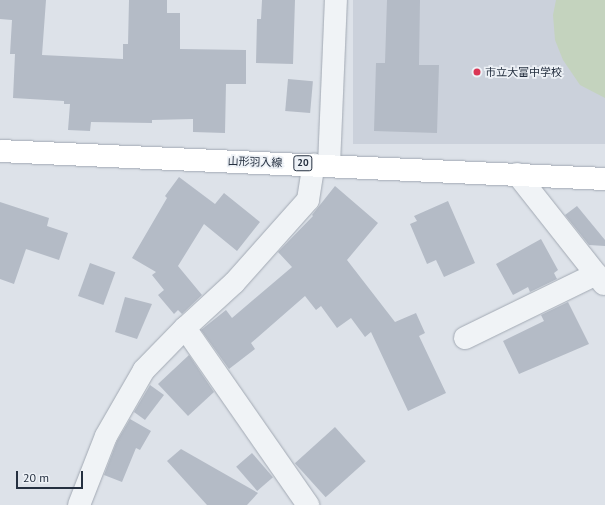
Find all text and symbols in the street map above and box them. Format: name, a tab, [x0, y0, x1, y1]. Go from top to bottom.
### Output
place label: 市立大富中学校	[485, 65, 562, 79]
marker: 市立大富中学校	[472, 67, 482, 77]
street label: 山形羽入線	[227, 154, 283, 170]
road number: 20	[293, 155, 313, 171]
scale bar	[18, 463, 85, 489]
text: 20 m	[23, 470, 49, 485]

